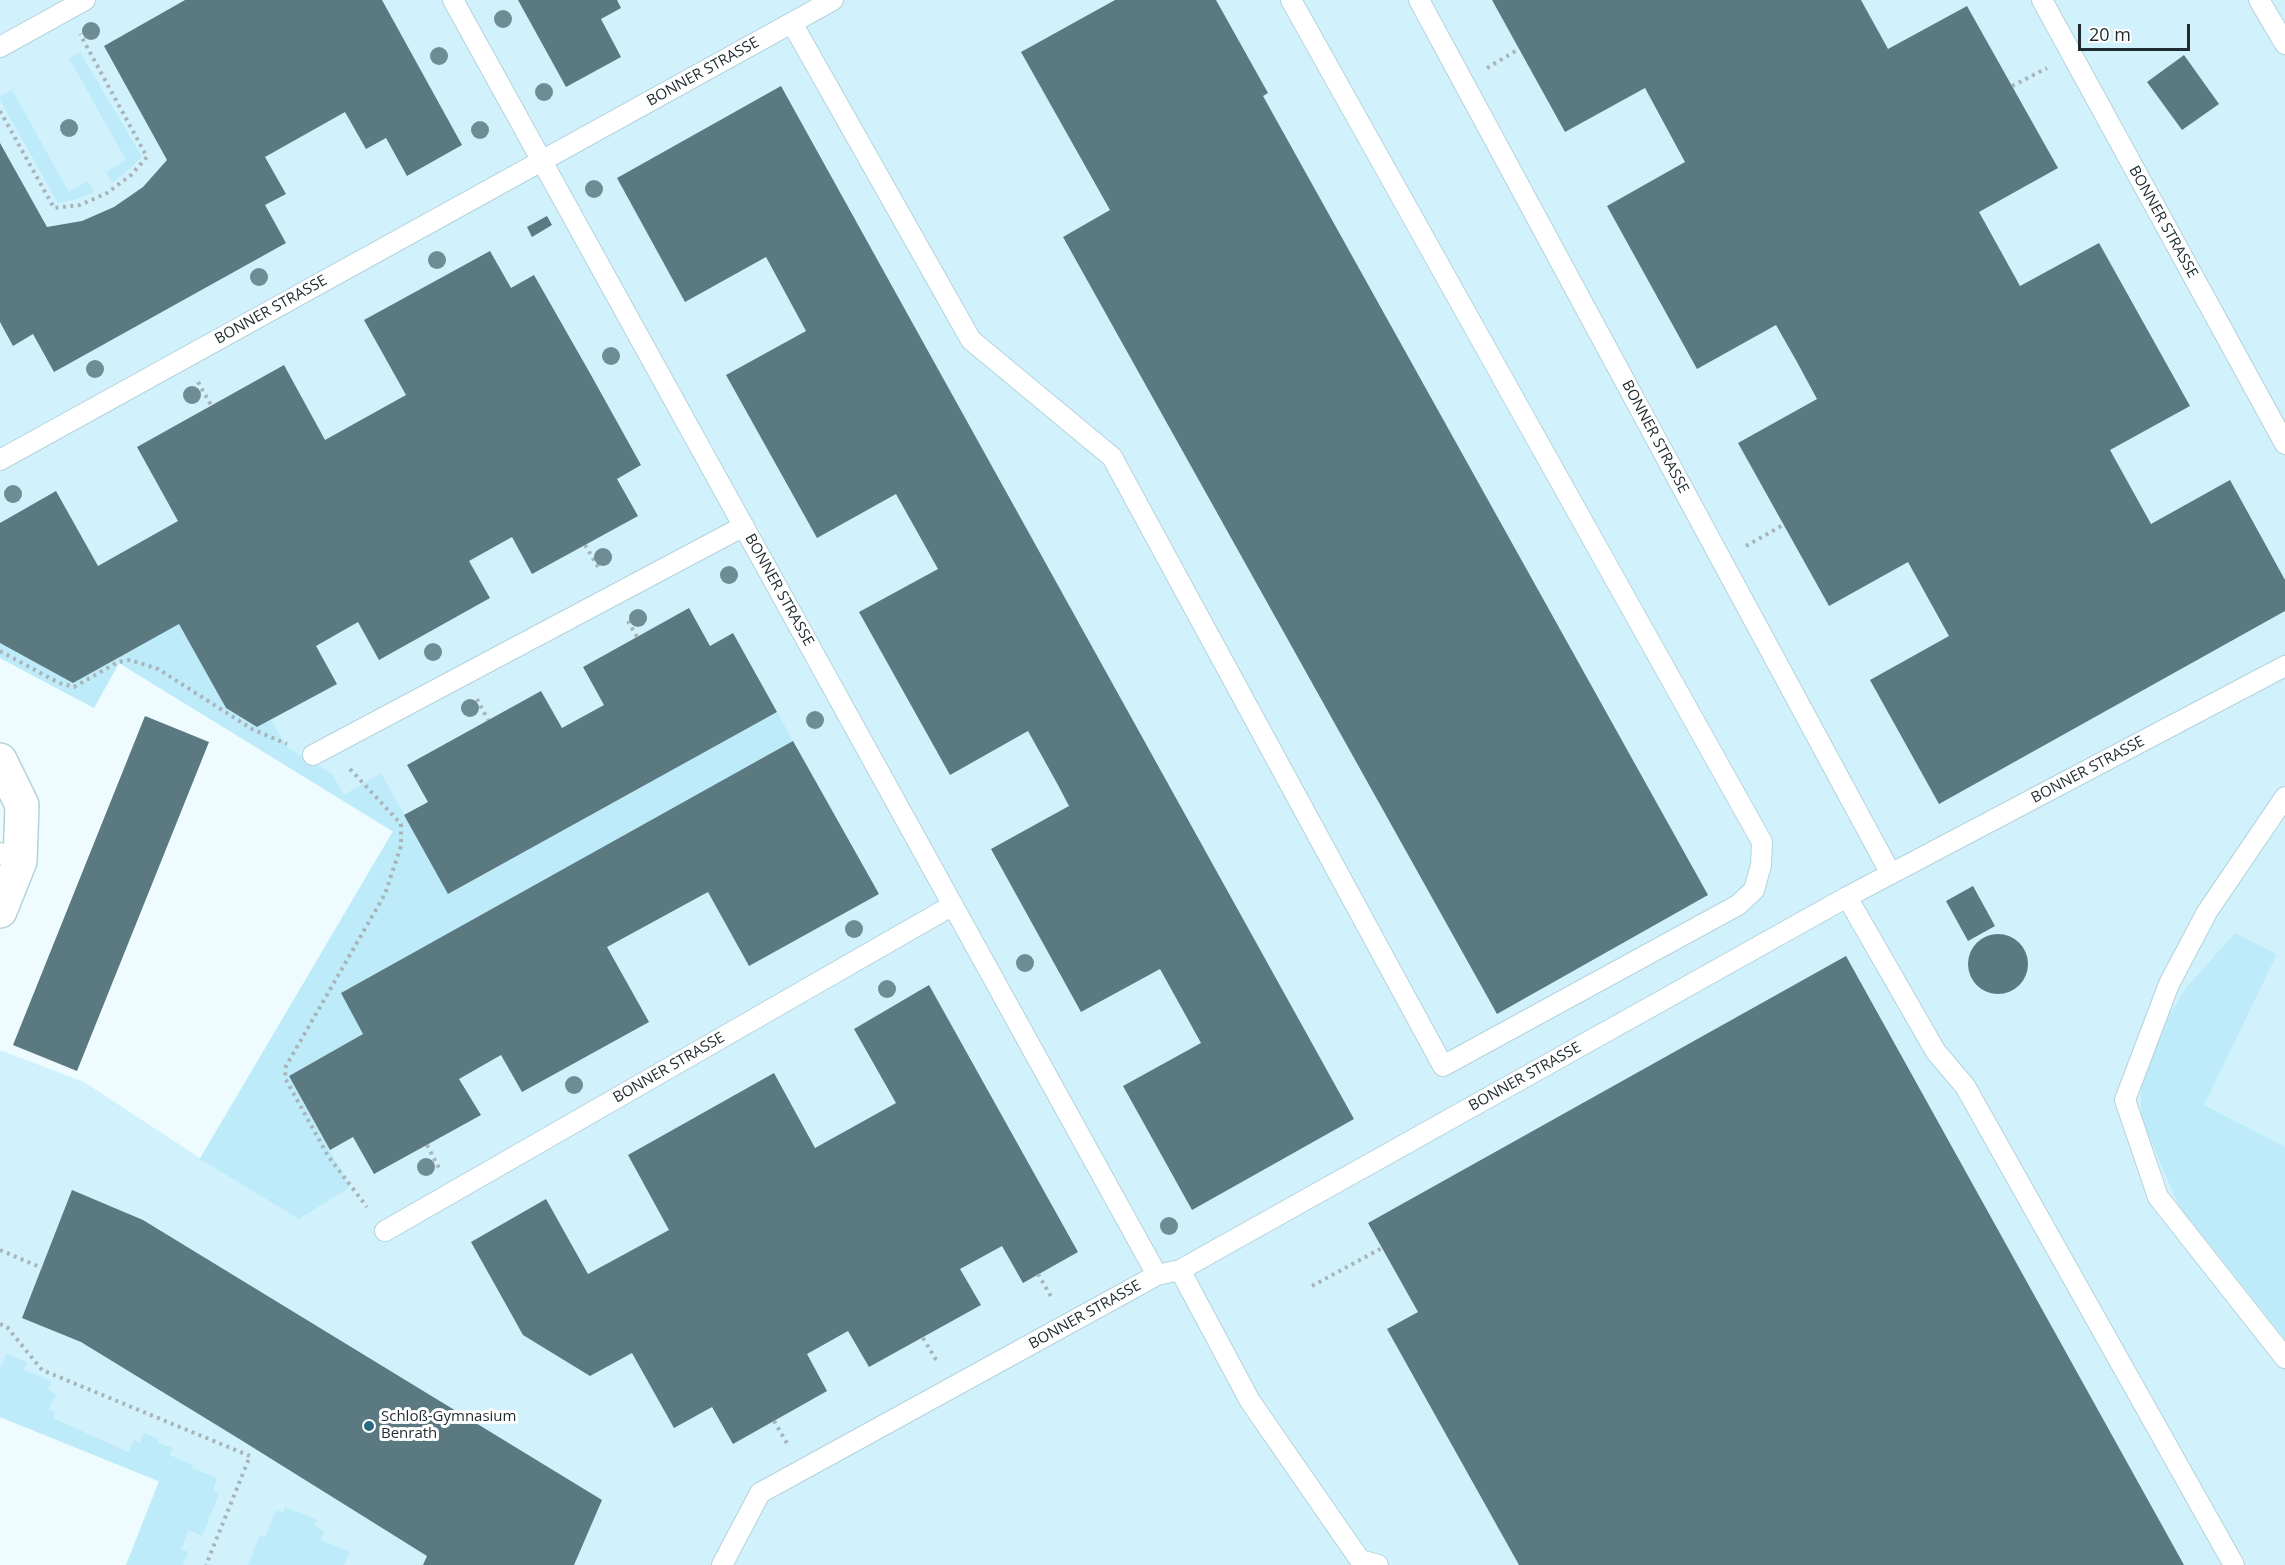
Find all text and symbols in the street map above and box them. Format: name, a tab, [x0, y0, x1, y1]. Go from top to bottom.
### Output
scale bar	[2081, 12, 2194, 50]
text: 20 m	[2089, 22, 2131, 46]
street label: BONNER STRASSE	[644, 34, 762, 110]
street label: BONNER STRASSE	[2125, 163, 2201, 281]
street label: BONNER STRASSE	[212, 272, 330, 348]
street label: BONNER STRASSE	[1618, 377, 1692, 497]
street label: BONNER STRASSE	[741, 531, 817, 649]
street label: BONNER STRASSE	[2028, 733, 2148, 807]
street label: BONNER STRASSE	[610, 1029, 728, 1107]
street label: BONNER STRASSE	[1466, 1039, 1584, 1115]
street label: BONNER STRASSE	[1026, 1277, 1144, 1353]
place label: Schloß-Gymnasium Benrath	[381, 1408, 516, 1443]
marker: Schloß-Gymnasium Benrath	[362, 1419, 376, 1433]

